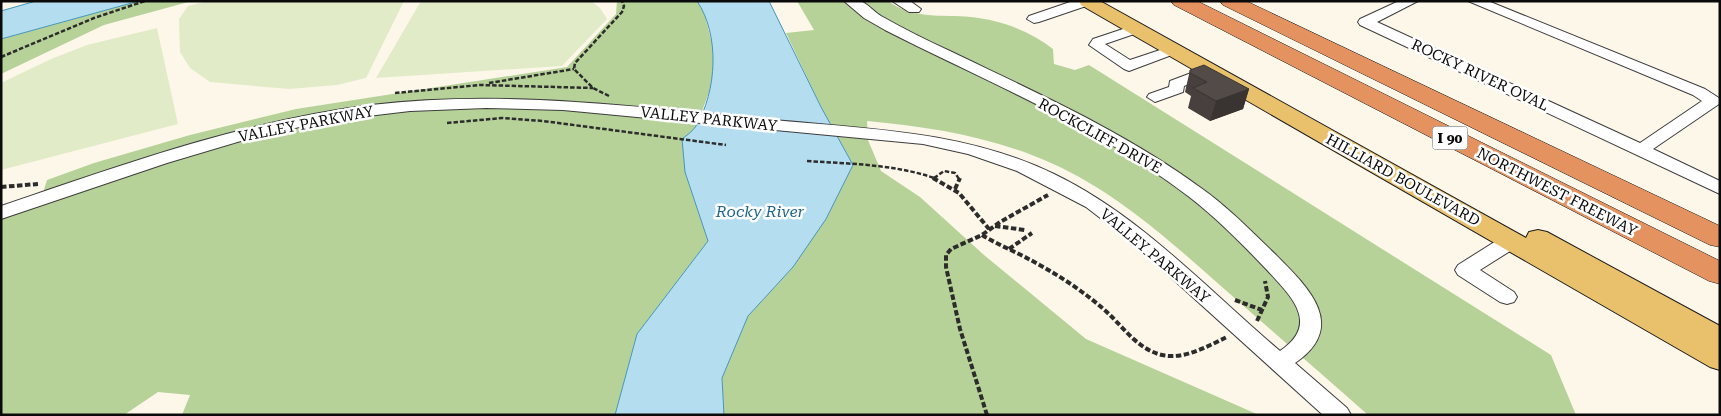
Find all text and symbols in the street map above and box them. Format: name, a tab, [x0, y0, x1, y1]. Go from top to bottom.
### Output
street label: ROCKY RIVER OVAL	[1409, 35, 1551, 115]
street label: ROCKCLIFF DRIVE	[1035, 95, 1165, 177]
street label: VALLEY PARKWAY	[237, 102, 376, 146]
street label: VALLEY PARKWAY	[640, 103, 779, 135]
road number: I 90	[1432, 126, 1468, 150]
street label: HILLIARD BOULEVARD	[1323, 130, 1483, 230]
street label: NORTHWEST FREEWAY	[1474, 144, 1641, 241]
water label: Rocky River	[715, 202, 805, 221]
street label: VALLEY PARKWAY	[1097, 205, 1214, 308]

